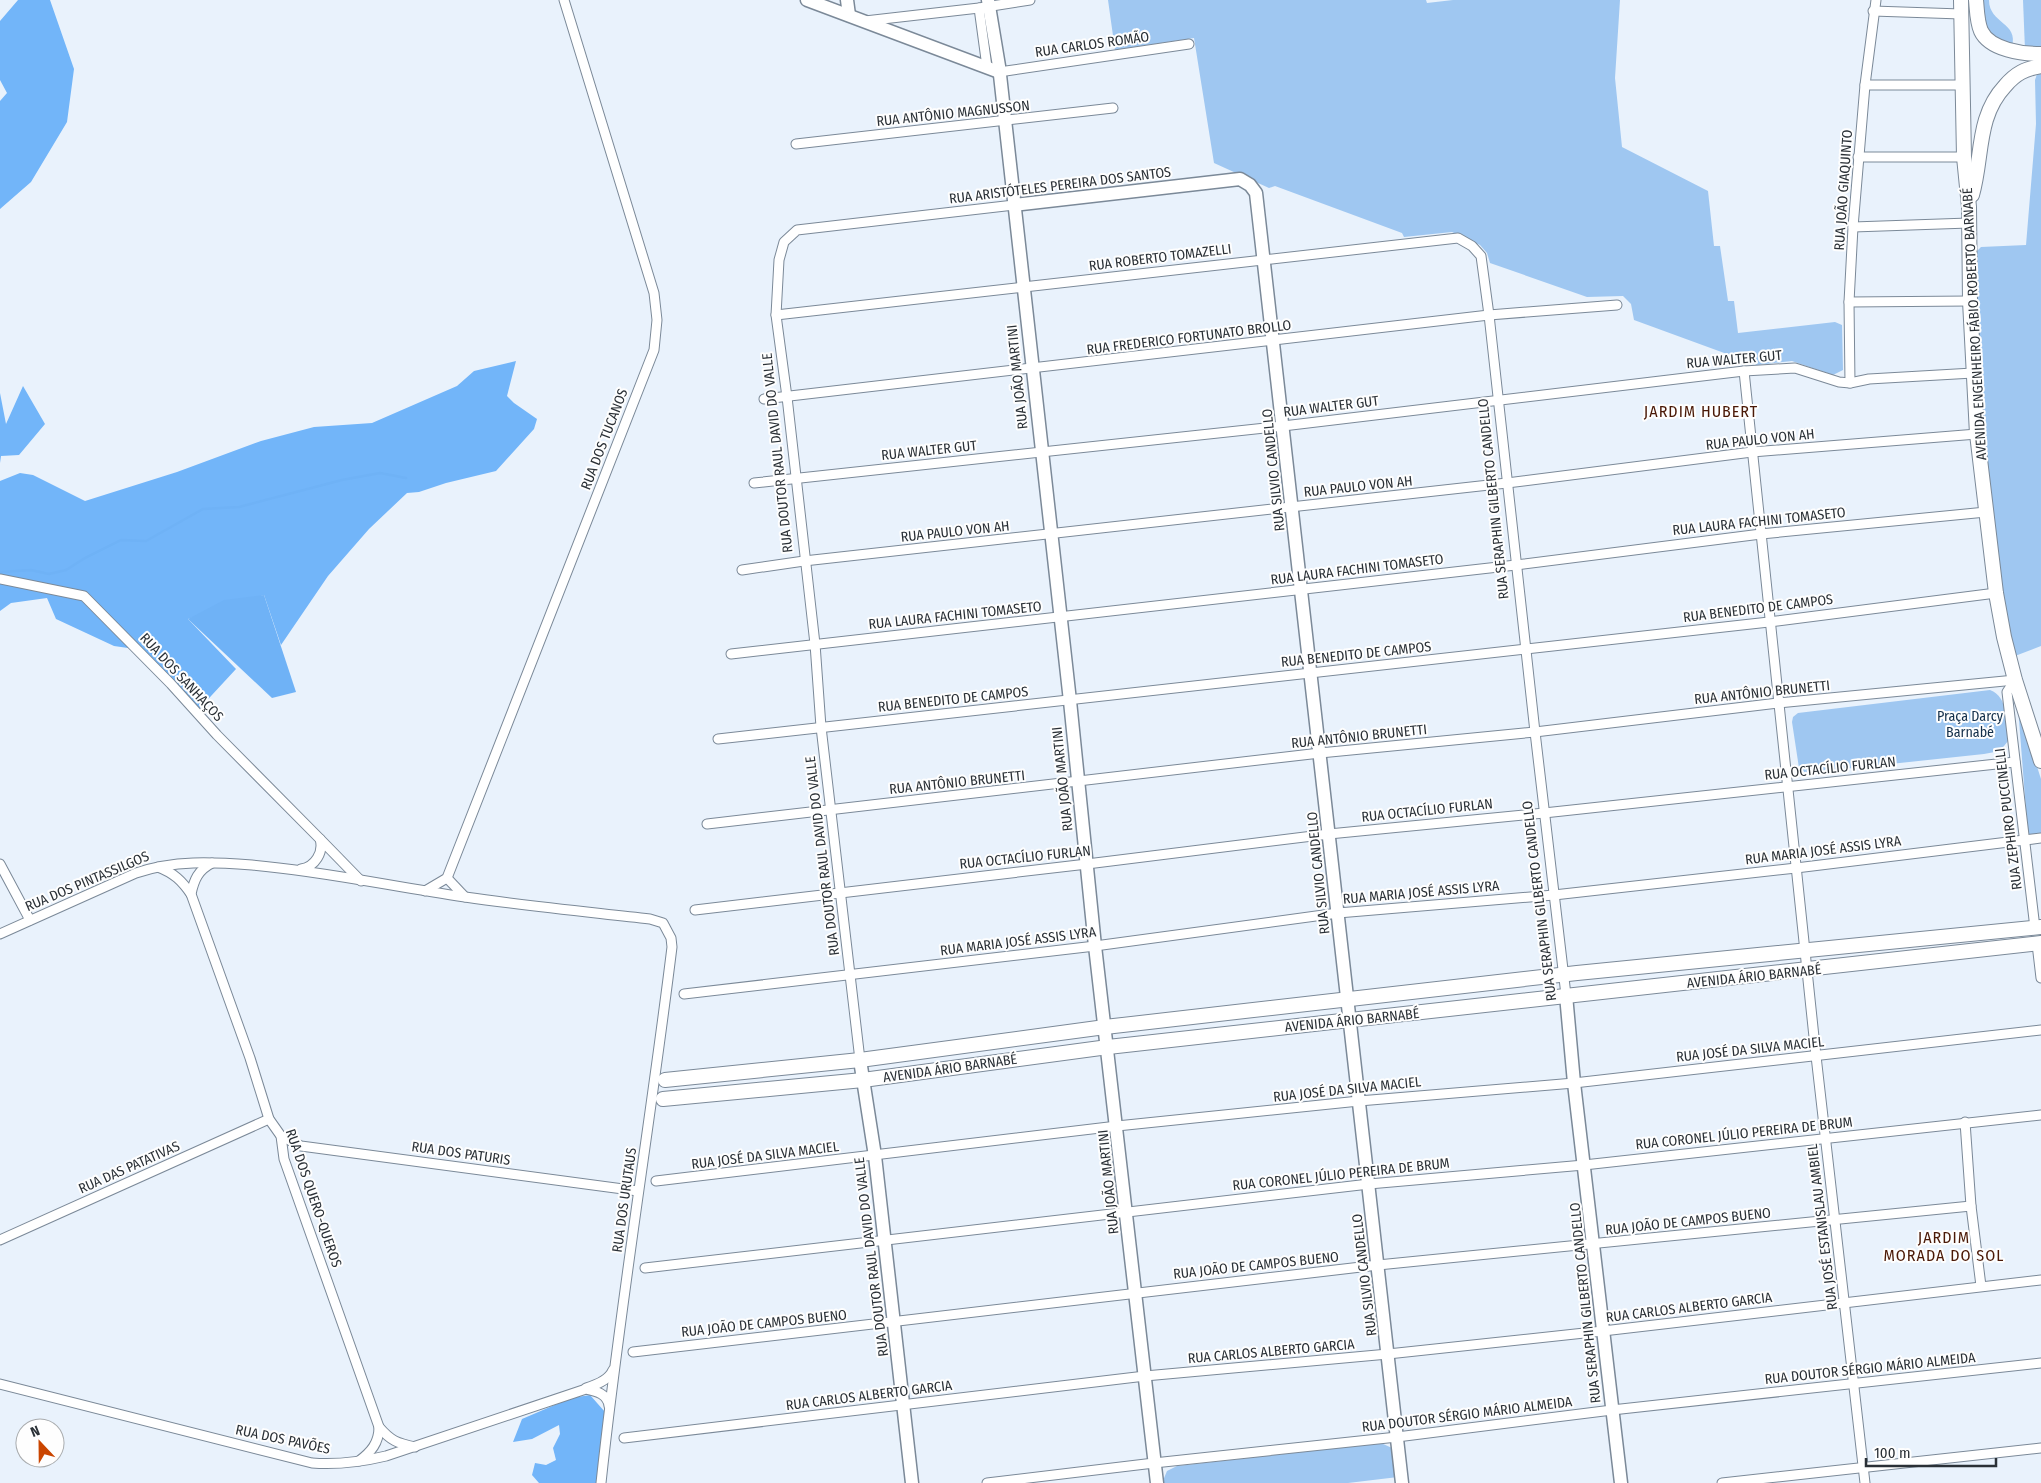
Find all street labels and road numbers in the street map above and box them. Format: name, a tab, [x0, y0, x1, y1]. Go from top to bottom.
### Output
street label: RUA CARLOS ROMÃO	[1034, 28, 1150, 61]
street label: RUA ANTÔNIO MAGNUSSON	[875, 96, 1031, 130]
street label: RUA JOÃO GIAQUINTO	[1831, 129, 1856, 251]
street label: RUA ARISTÓTELES PEREIRA DOS SANTOS	[948, 162, 1172, 208]
street label: AVENIDA ENGENHEIRO FÁBIO ROBERTO BARNABÉ	[1958, 187, 1990, 461]
street label: RUA ROBERTO TOMAZELLI	[1088, 240, 1232, 275]
street label: RUA FREDERICO FORTUNATO BROLLO	[1086, 316, 1293, 358]
street label: RUA JOÃO MARTINI	[1004, 324, 1031, 430]
street label: RUA WALTER GUT	[1686, 347, 1783, 372]
street label: RUA DOUTOR RAUL DAVID DO VALLE	[759, 352, 796, 554]
street label: RUA DOS TUCANOS	[577, 386, 632, 492]
street label: RUA WALTER GUT	[1282, 392, 1380, 421]
street label: RUA SERAPHIN GILBERTO CANDELLO	[1474, 397, 1512, 600]
street label: RUA SILVIO CANDELLO	[1259, 408, 1288, 532]
street label: RUA PAULO VON AH	[1705, 425, 1815, 454]
street label: RUA WALTER GUT	[880, 437, 978, 464]
street label: RUA PAULO VON AH	[1303, 472, 1413, 501]
street label: RUA LAURA FACHINI TOMASETO	[1672, 504, 1847, 539]
street label: RUA PAULO VON AH	[900, 517, 1010, 546]
street label: RUA LAURA FACHINI TOMASETO	[1270, 550, 1445, 589]
street label: RUA BENEDITO DE CAMPOS	[1682, 591, 1834, 626]
street label: RUA LAURA FACHINI TOMASETO	[868, 598, 1043, 633]
street label: RUA DOS SANHAÇOS	[136, 630, 227, 725]
street label: RUA BENEDITO DE CAMPOS	[1280, 638, 1432, 671]
street label: RUA ANTÔNIO BRUNETTI	[1693, 676, 1831, 708]
street label: RUA BENEDITO DE CAMPOS	[877, 683, 1029, 716]
street label: RUA ANTÔNIO BRUNETTI	[1290, 720, 1428, 752]
street label: RUA JOÃO MARTINI	[1049, 726, 1076, 832]
street label: RUA ZEPHIRO PUCCINELLI	[1991, 747, 2026, 891]
street label: RUA OCTACÍLIO FURLAN	[1763, 752, 1897, 784]
street label: RUA DOUTOR RAUL DAVID DO VALLE	[802, 755, 843, 957]
street label: RUA ANTÔNIO BRUNETTI	[888, 766, 1026, 798]
street label: RUA OCTACÍLIO FURLAN	[1360, 794, 1494, 826]
street label: RUA SERAPHIN GILBERTO CANDELLO	[1519, 800, 1560, 1002]
street label: RUA SILVIO CANDELLO	[1304, 811, 1333, 935]
street label: RUA MARIA JOSÉ ASSIS LYRA	[1744, 831, 1903, 868]
street label: RUA OCTACÍLIO FURLAN	[958, 841, 1092, 873]
street label: RUA DOS PINTASSILGOS	[23, 848, 152, 915]
street label: RUA MARIA JOSÉ ASSIS LYRA	[1342, 876, 1501, 908]
street label: RUA MARIA JOSÉ ASSIS LYRA	[939, 922, 1098, 959]
street label: AVENIDA ÁRIO BARNABÉ	[1686, 960, 1823, 992]
street label: AVENIDA ÁRIO BARNABÉ	[1284, 1004, 1421, 1036]
street label: RUA JOSÉ DA SILVA MACIEL	[1675, 1032, 1825, 1066]
street label: AVENIDA ÁRIO BARNABÉ	[882, 1050, 1019, 1086]
street label: RUA JOSÉ DA SILVA MACIEL	[1272, 1072, 1422, 1106]
street label: RUA CORONEL JÚLIO PEREIRA DE BRUM	[1635, 1113, 1853, 1153]
street label: RUA DOS QUERO-QUEROS	[282, 1127, 345, 1270]
street label: RUA JOÃO MARTINI	[1095, 1129, 1122, 1235]
street label: RUA JOSÉ DA SILVA MACIEL	[690, 1137, 840, 1173]
street label: RUA DAS PATATIVAS	[76, 1138, 182, 1197]
street label: RUA DOS PATURIS	[410, 1138, 511, 1169]
street label: RUA JOSÉ ESTANISLAU AMBIEL	[1803, 1143, 1841, 1311]
street label: RUA DOS URUTAUS	[609, 1147, 640, 1254]
street label: RUA CORONEL JÚLIO PEREIRA DE BRUM	[1232, 1154, 1450, 1194]
street label: RUA DOUTOR RAUL DAVID DO VALLE	[851, 1156, 892, 1358]
street label: RUA SERAPHIN GILBERTO CANDELLO	[1566, 1201, 1604, 1404]
street label: RUA JOÃO DE CAMPOS BUENO	[1604, 1204, 1772, 1239]
street label: RUA SILVIO CANDELLO	[1349, 1213, 1380, 1337]
street label: RUA JOÃO DE CAMPOS BUENO	[1172, 1248, 1340, 1283]
street label: RUA CARLOS ALBERTO GARCIA	[1605, 1289, 1774, 1326]
street label: RUA JOÃO DE CAMPOS BUENO	[680, 1306, 848, 1341]
street label: RUA CARLOS ALBERTO GARCIA	[1187, 1336, 1356, 1367]
street label: RUA DOUTOR SÉRGIO MÁRIO ALMEIDA	[1764, 1348, 1977, 1388]
street label: RUA CARLOS ALBERTO GARCIA	[785, 1377, 954, 1414]
street label: RUA DOUTOR SÉRGIO MÁRIO ALMEIDA	[1361, 1392, 1574, 1436]
street label: RUA DOS PAVÕES	[234, 1421, 332, 1458]

